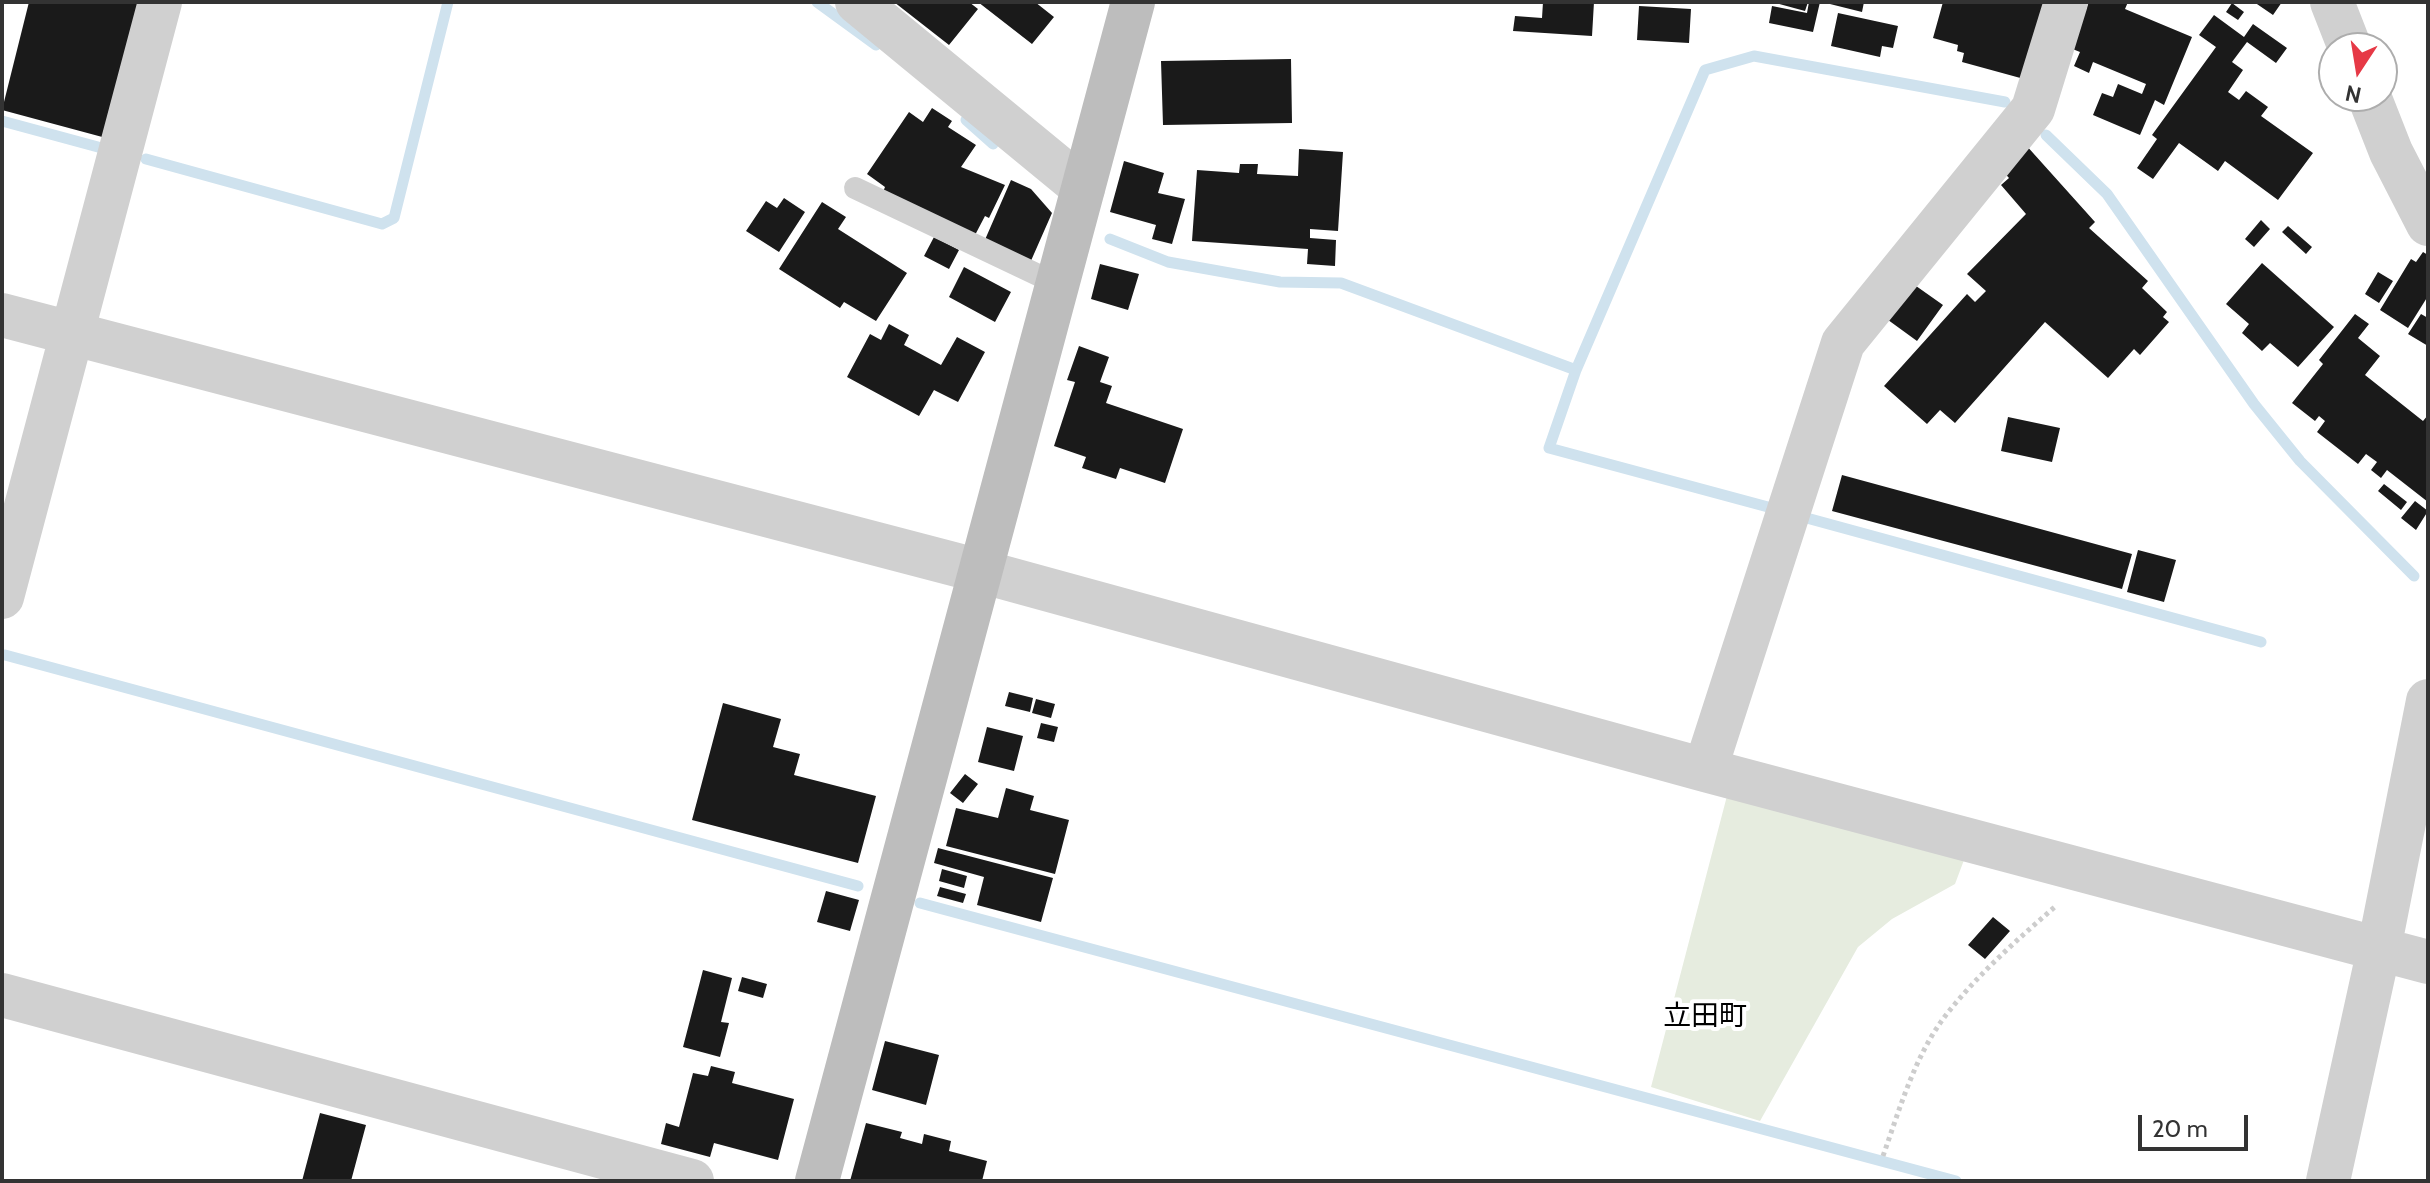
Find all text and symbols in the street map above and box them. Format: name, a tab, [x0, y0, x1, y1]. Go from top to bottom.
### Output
north arrow	[2318, 32, 2398, 112]
text: N	[2343, 79, 2364, 109]
district label: 立田町	[1663, 1000, 1747, 1034]
scale bar	[2142, 1099, 2252, 1149]
text: 20 m	[2152, 1114, 2208, 1143]

